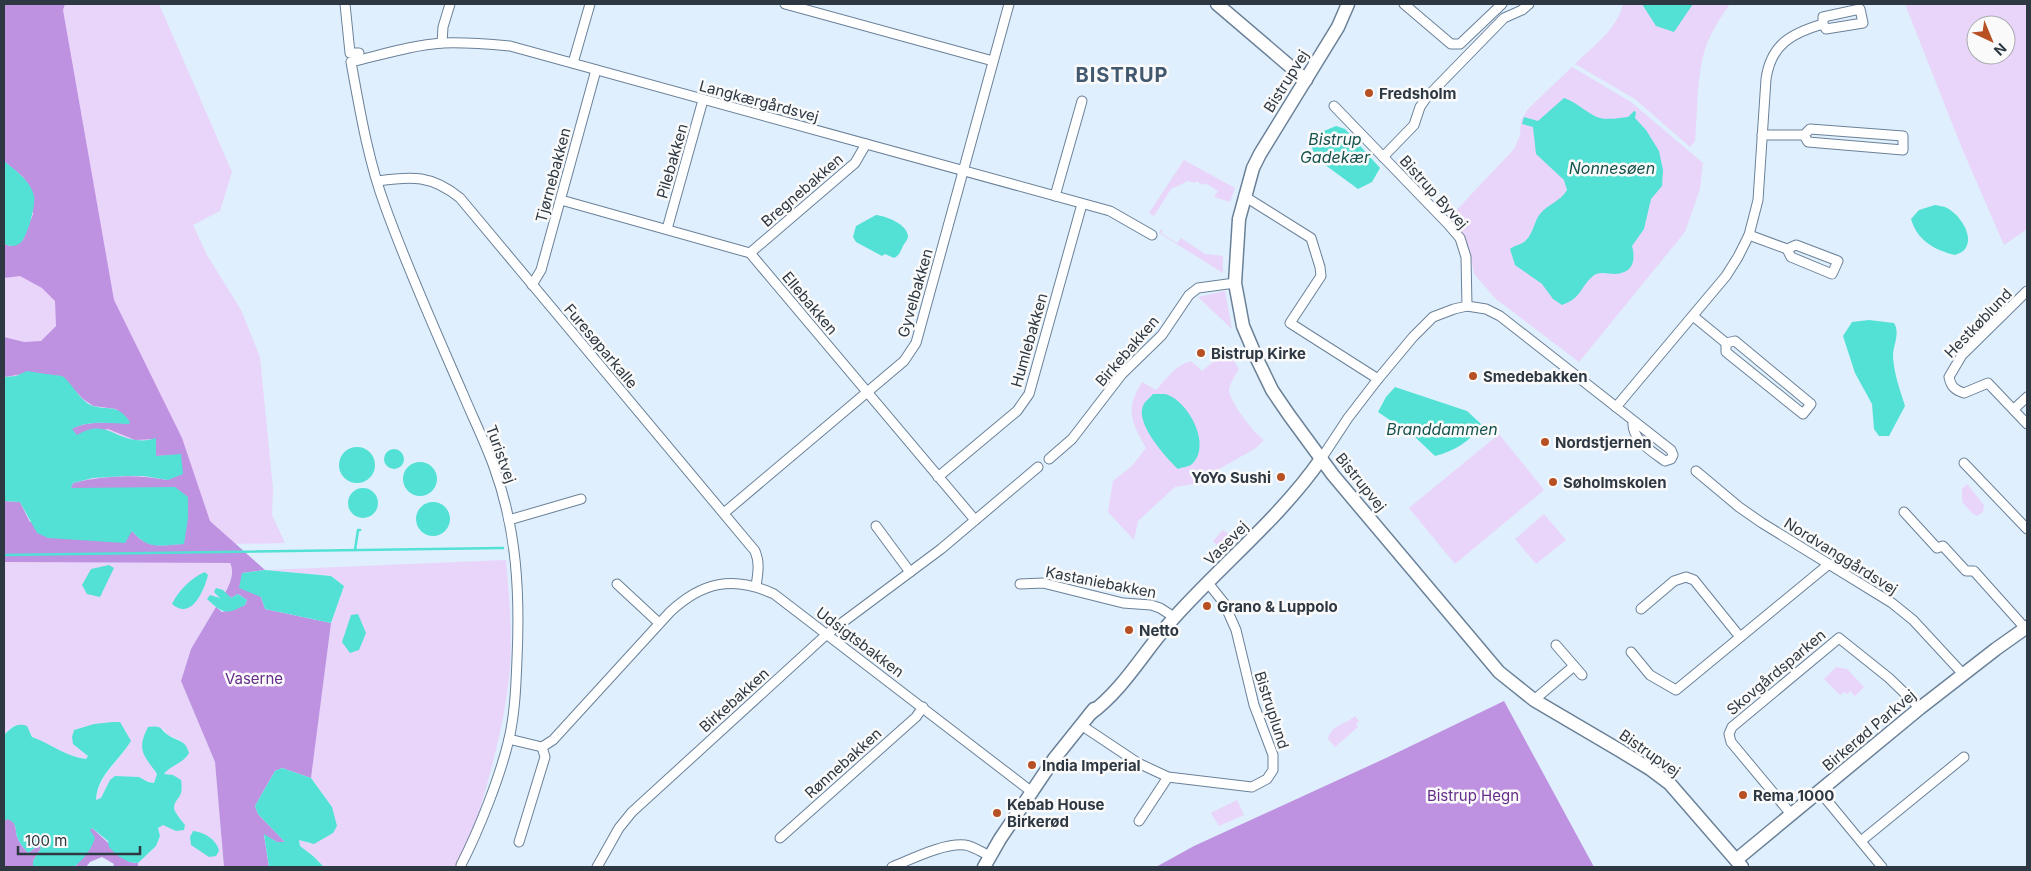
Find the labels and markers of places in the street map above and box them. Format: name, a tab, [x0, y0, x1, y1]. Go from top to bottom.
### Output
place label: Fredsholm	[1379, 84, 1456, 103]
marker: Fredsholm	[1363, 87, 1375, 99]
place label: Bistrup Kirke	[1211, 344, 1306, 363]
marker: Bistrup Kirke	[1195, 347, 1207, 359]
place label: Smedebakken	[1483, 367, 1588, 386]
marker: Smedebakken	[1467, 370, 1479, 382]
place label: Nordstjernen	[1555, 433, 1652, 452]
marker: Nordstjernen	[1539, 436, 1551, 448]
place label: YoYo Sushi	[1191, 468, 1271, 487]
marker: YoYo Sushi	[1275, 471, 1287, 483]
place label: Søholmskolen	[1563, 473, 1667, 492]
marker: Søholmskolen	[1547, 476, 1559, 488]
place label: Grano & Luppolo	[1217, 597, 1338, 616]
marker: Grano & Luppolo	[1201, 600, 1213, 612]
place label: Netto	[1139, 621, 1179, 640]
marker: Netto	[1123, 624, 1135, 636]
place label: India Imperial	[1042, 756, 1141, 775]
marker: India Imperial	[1026, 759, 1038, 771]
place label: Rema 1000	[1753, 786, 1834, 805]
marker: Rema 1000	[1737, 789, 1749, 801]
place label: Kebab House Birkerød	[1007, 795, 1105, 831]
marker: Kebab House Birkerød	[991, 807, 1003, 819]

